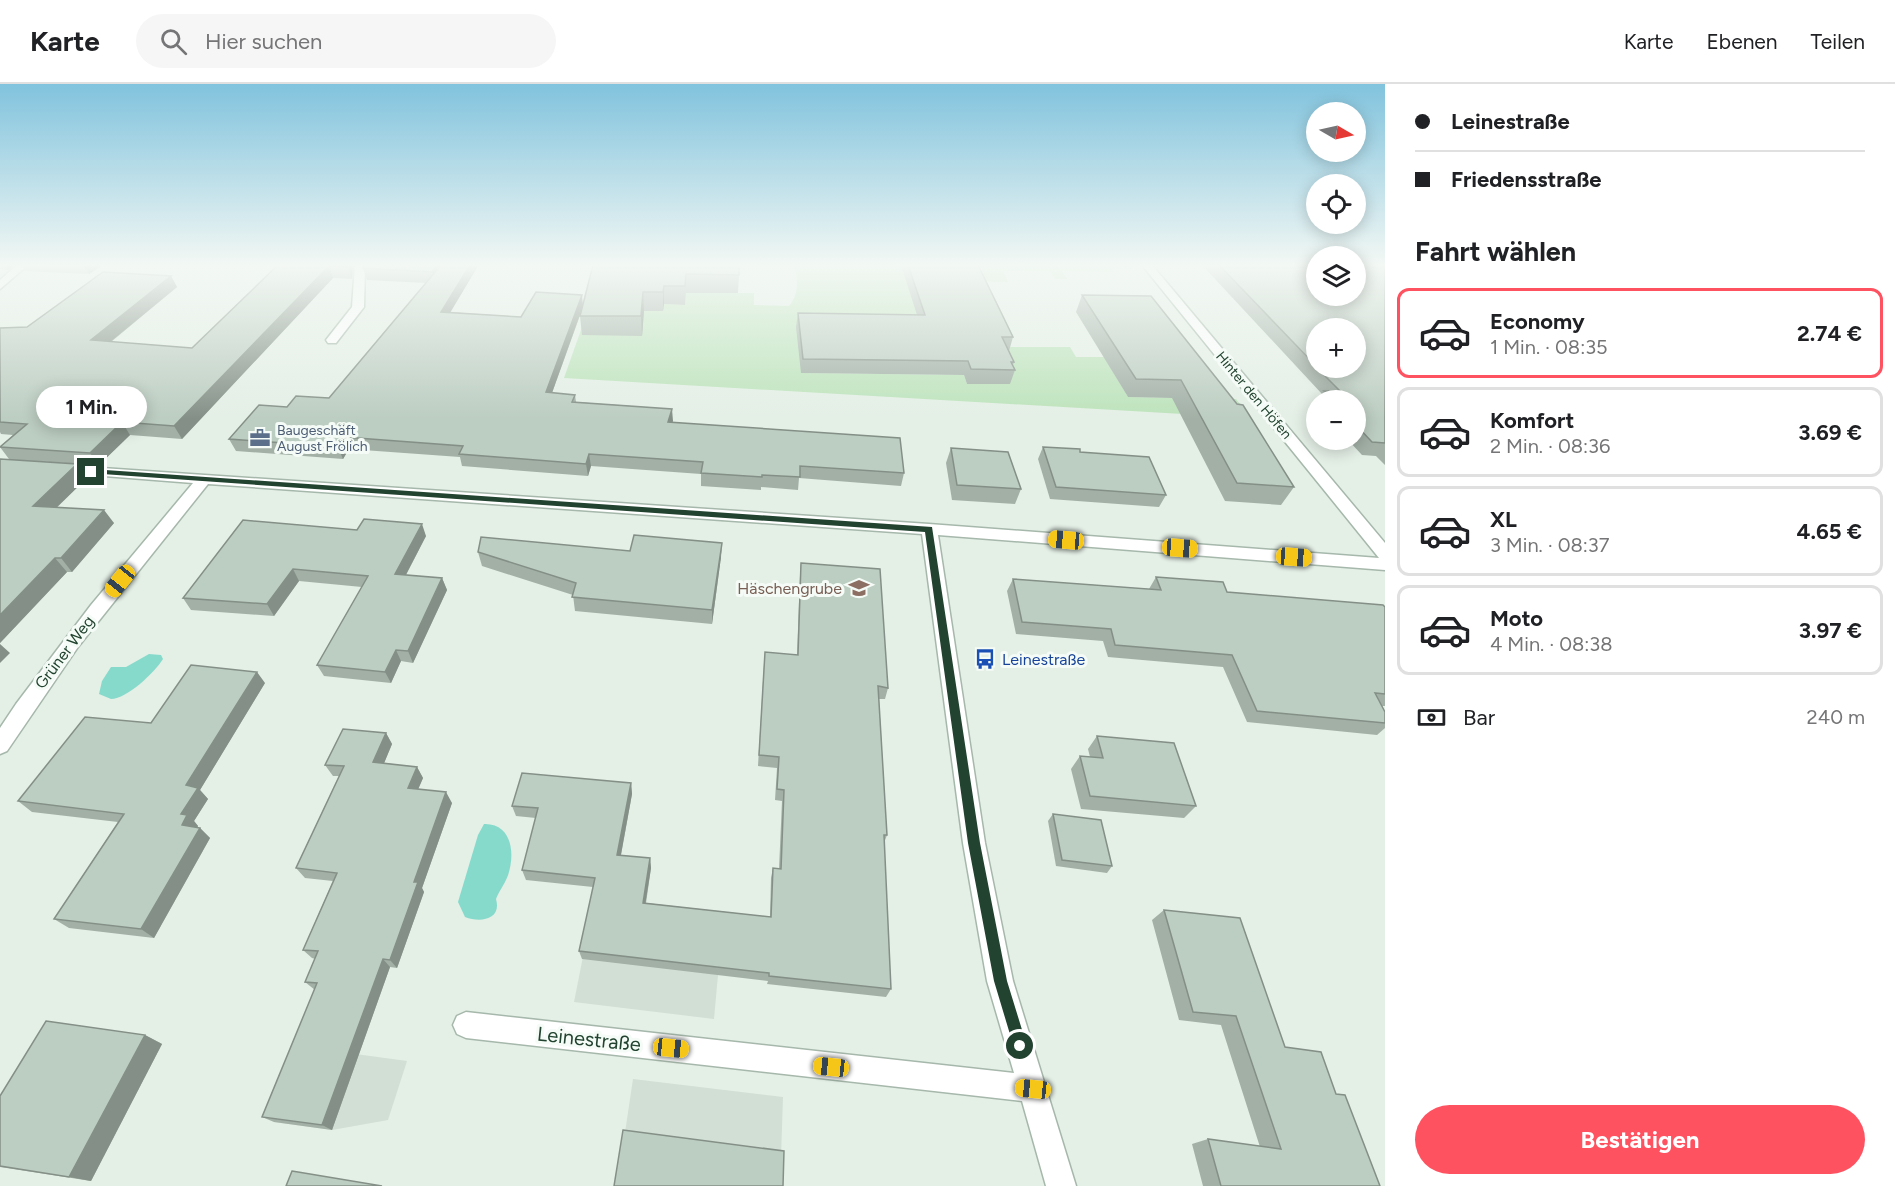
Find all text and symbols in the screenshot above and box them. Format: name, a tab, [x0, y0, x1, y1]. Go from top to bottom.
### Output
search box	[136, 14, 556, 68]
text: Karte	[30, 24, 100, 58]
icon: search	[157, 25, 190, 58]
text: Hier suchen	[205, 28, 322, 55]
text: Karte	[1624, 29, 1673, 54]
text: Ebenen	[1706, 29, 1778, 54]
text: Teilen	[1811, 29, 1865, 54]
north arrow	[1306, 102, 1366, 162]
map controls	[1306, 102, 1366, 450]
text: Leinestraße	[1451, 108, 1570, 135]
text: Friedensstraße	[1451, 166, 1602, 193]
button: locate	[1306, 174, 1366, 234]
text: Fahrt wählen	[1415, 235, 1576, 268]
button: layers	[1306, 246, 1366, 306]
icon: car	[1418, 306, 1472, 360]
text: Economy	[1490, 308, 1585, 335]
button: +	[1306, 318, 1366, 378]
text: 2.74 €	[1797, 320, 1862, 347]
text: 1 Min. · 08:35	[1490, 335, 1608, 359]
street label: Hinter den Höfen	[1212, 348, 1295, 443]
callout: 1 Min.	[36, 385, 146, 427]
button: −	[1306, 390, 1366, 450]
text: 1 Min.	[66, 395, 117, 419]
icon: car	[1418, 405, 1472, 459]
text: Komfort	[1490, 407, 1574, 434]
text: 3.69 €	[1798, 419, 1862, 446]
place label: Baugeschäft August Frölich	[277, 422, 368, 455]
office icon: Baugeschäft August Frölich	[248, 426, 272, 450]
text: 2 Min. · 08:36	[1490, 434, 1610, 458]
route end	[77, 458, 104, 485]
icon: car	[1418, 504, 1472, 558]
text: XL	[1490, 506, 1517, 533]
text: 4.65 €	[1797, 518, 1862, 545]
car	[1047, 529, 1085, 551]
text: 3 Min. · 08:37	[1490, 533, 1609, 557]
car	[1161, 538, 1199, 558]
car	[1275, 547, 1313, 567]
car	[102, 561, 138, 601]
school or university icon: Häschengrube	[847, 576, 871, 600]
place label: Häschengrube	[737, 579, 842, 598]
icon: car	[1418, 603, 1472, 657]
text: Moto	[1490, 605, 1543, 632]
street label: Grüner Weg	[31, 612, 98, 693]
text: 3.97 €	[1799, 617, 1862, 644]
text: 4 Min. · 08:38	[1490, 632, 1613, 656]
bus stop icon: Leinestraße	[973, 647, 997, 671]
place label: Leinestraße	[1002, 650, 1086, 669]
icon: cash	[1415, 701, 1448, 734]
text: Bar	[1463, 704, 1495, 731]
text: 240 m	[1807, 705, 1865, 729]
street label: Leinestraße	[536, 1022, 642, 1056]
route start	[1006, 1032, 1033, 1059]
car	[652, 1037, 690, 1059]
car	[812, 1056, 850, 1078]
car	[1014, 1078, 1052, 1100]
button: Bestätigen	[1415, 1105, 1865, 1174]

